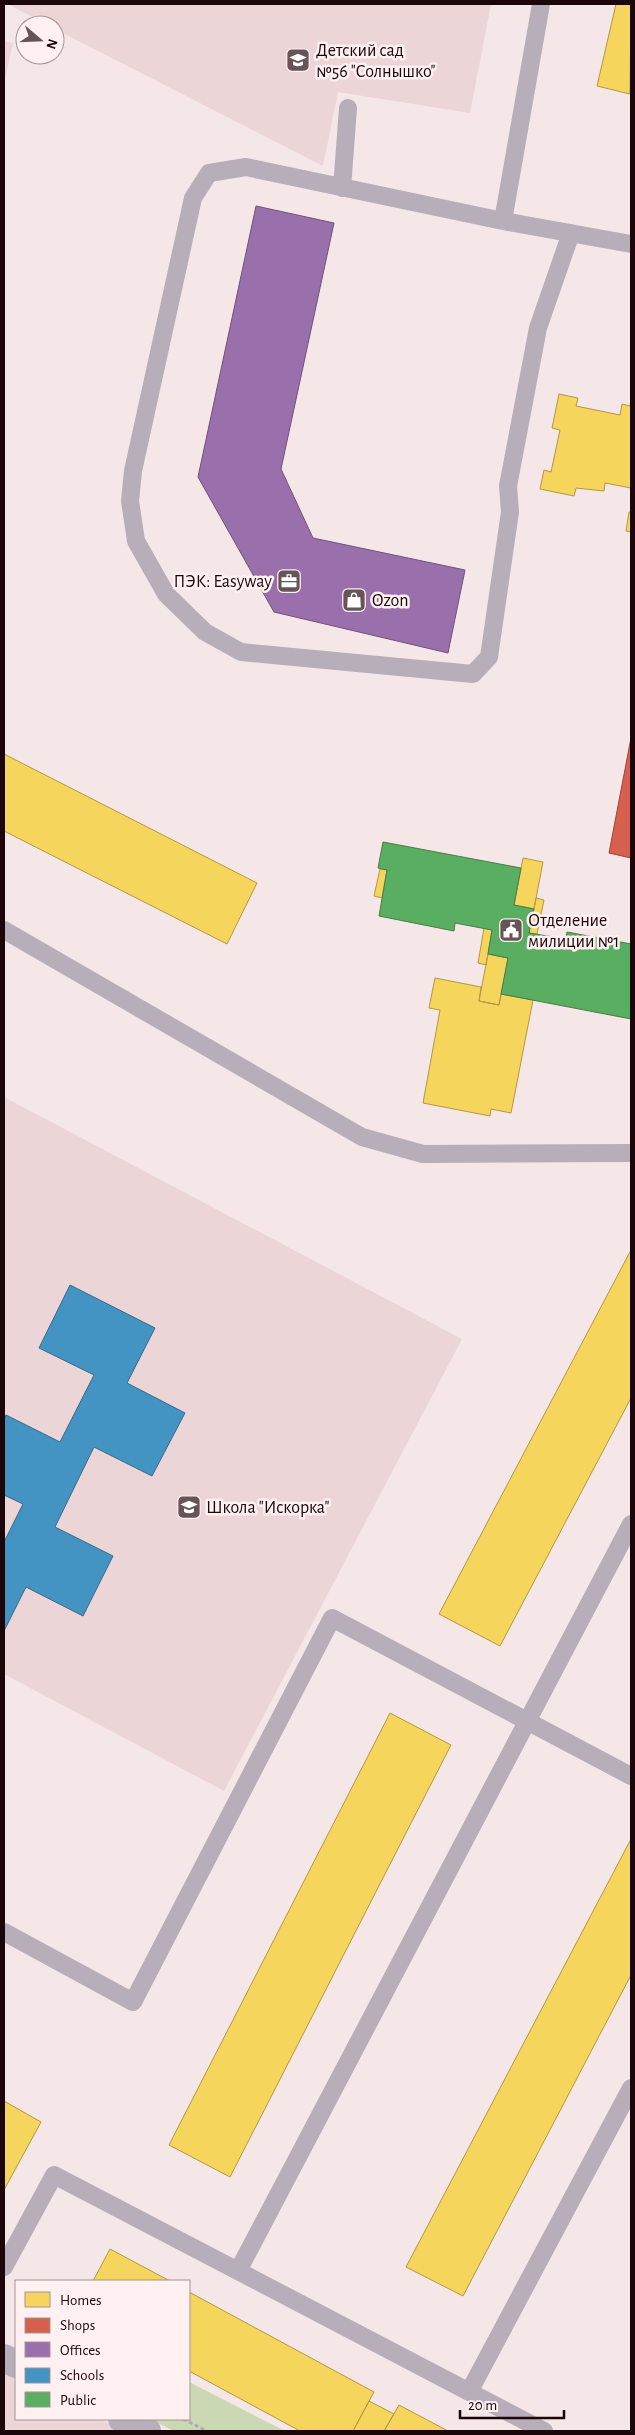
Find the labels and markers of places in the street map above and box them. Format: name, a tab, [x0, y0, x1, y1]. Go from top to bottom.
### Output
place label: Детский сад №56 "Солнышко"	[316, 42, 436, 81]
school or university icon: Детский сад №56 "Солнышко"	[285, 47, 311, 73]
office icon: ПЭК: Easyway	[276, 568, 302, 594]
place label: ПЭК: Easyway	[173, 573, 272, 591]
shop icon: Ozon	[341, 587, 367, 613]
place label: Ozon	[372, 592, 409, 610]
place label: Отделение милиции №1	[528, 912, 619, 951]
public building icon: Отделение милиции №1	[498, 917, 524, 943]
school or university icon: Школа "Искорка"	[176, 1494, 202, 1520]
place label: Школа "Искорка"	[206, 1499, 330, 1517]

